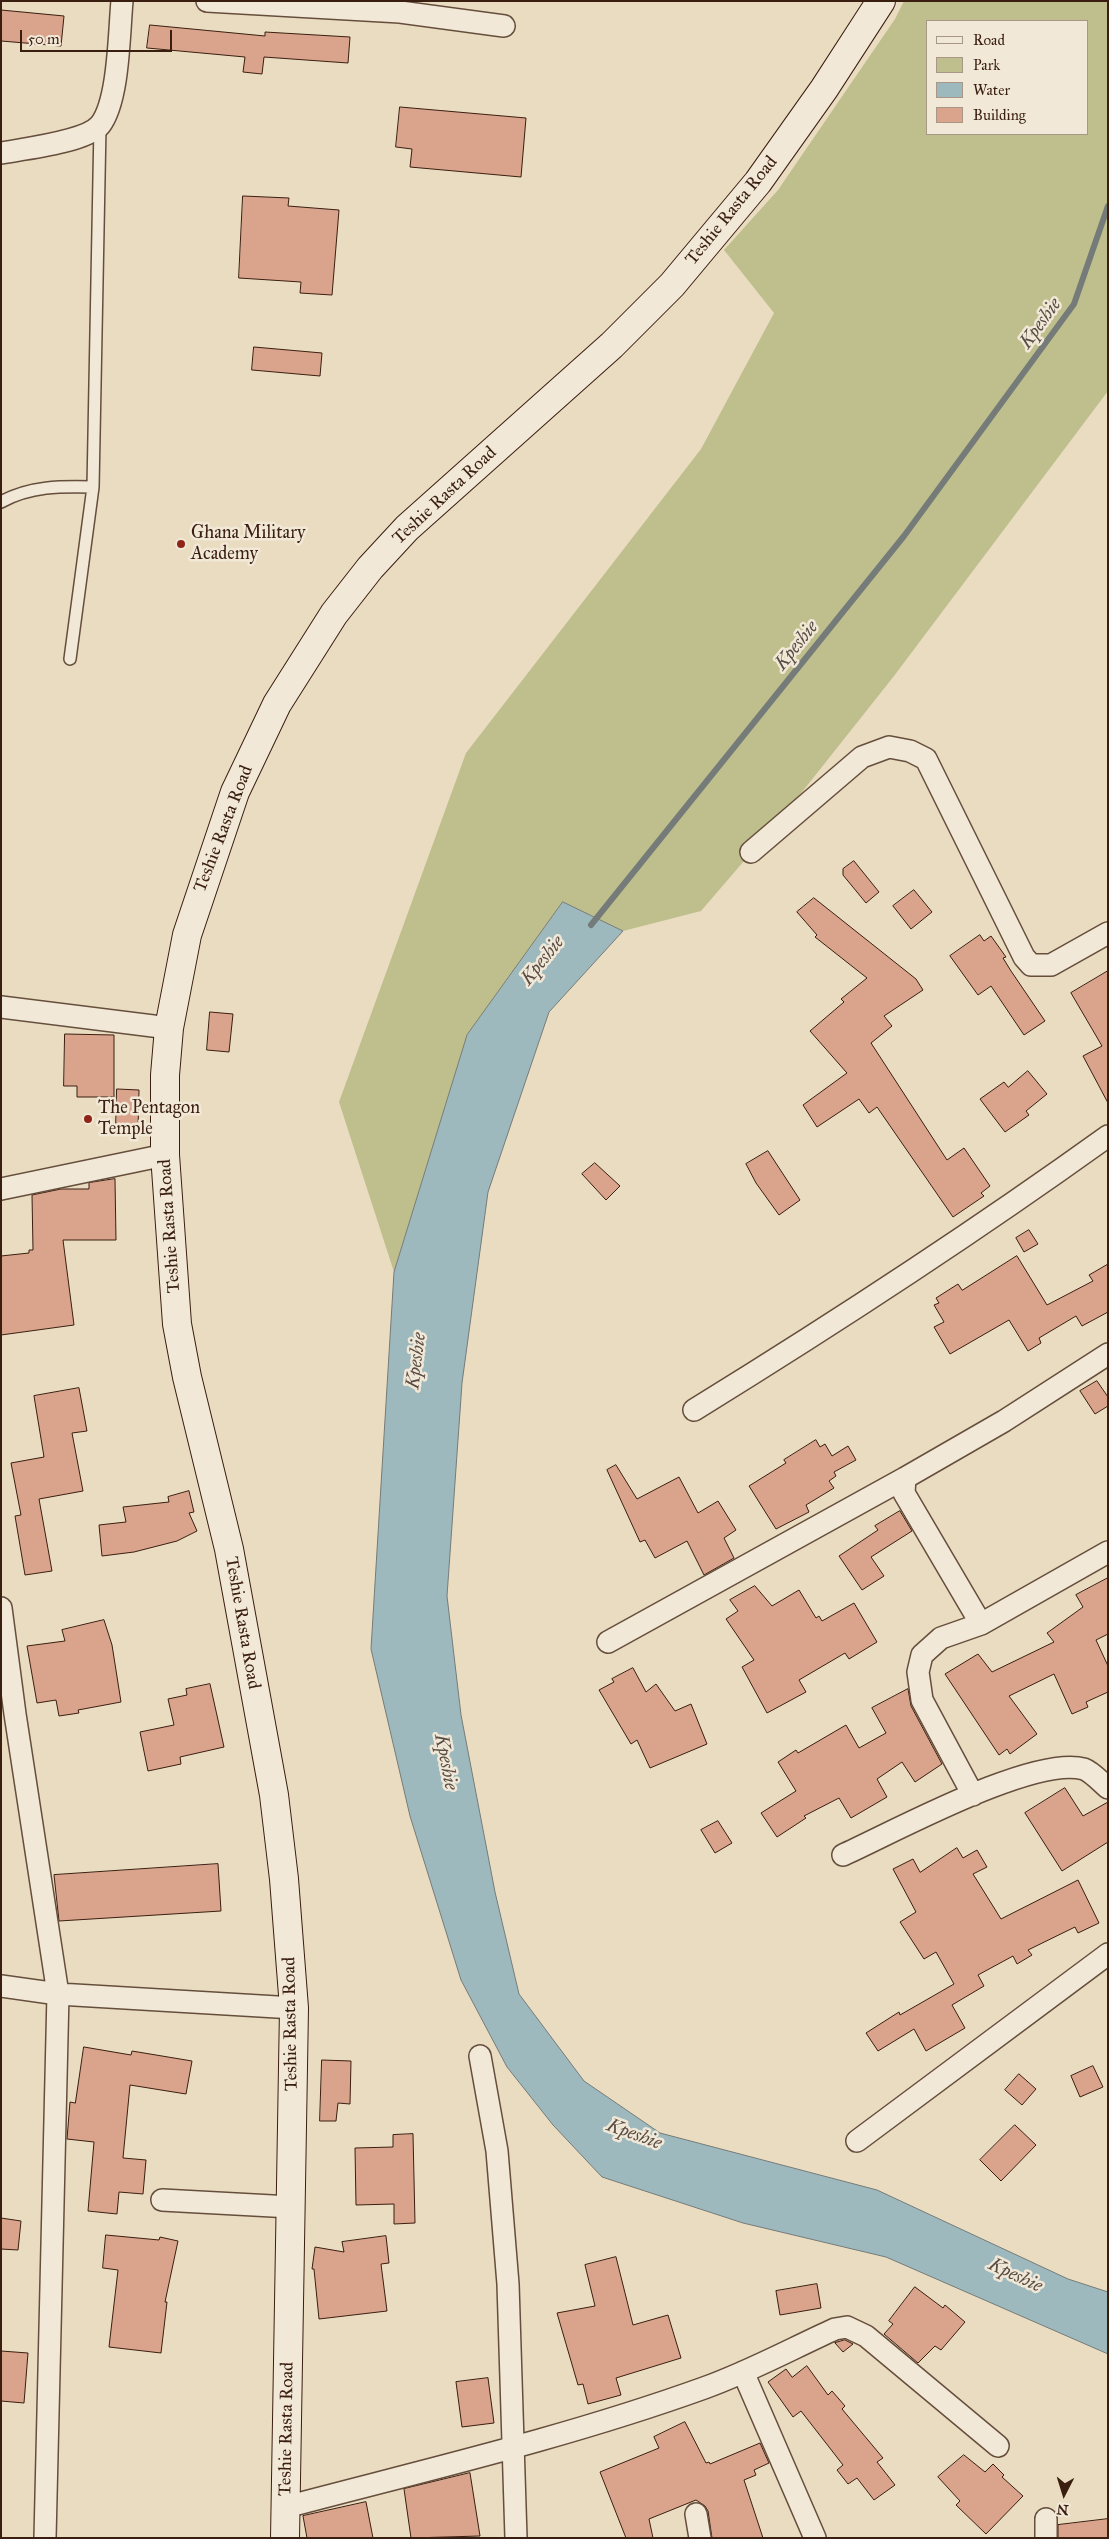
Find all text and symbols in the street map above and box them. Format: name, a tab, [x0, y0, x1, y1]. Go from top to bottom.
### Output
scale bar	[22, 20, 175, 52]
legend	[926, 20, 1089, 135]
text: 50 m	[28, 30, 60, 48]
text: Road	[973, 31, 1005, 49]
text: Park	[973, 56, 1000, 74]
text: Water	[973, 81, 1010, 99]
text: Building	[973, 106, 1026, 124]
street label: Teshie Rasta Road	[681, 152, 783, 270]
water label: Kpeshie	[1015, 294, 1067, 354]
street label: Teshie Rasta Road	[389, 442, 501, 550]
place label: Ghana Military Academy	[191, 523, 305, 566]
marker: Ghana Military Academy	[175, 538, 187, 550]
water label: Kpeshie	[770, 617, 824, 675]
street label: Teshie Rasta Road	[190, 762, 258, 896]
water label: Kpeshie	[516, 932, 570, 990]
place label: The Pentagon Temple	[98, 1098, 200, 1140]
marker: The Pentagon Temple	[82, 1113, 94, 1125]
street label: Teshie Rasta Road	[155, 1158, 185, 1294]
water label: Kpeshie	[402, 1332, 432, 1390]
street label: Teshie Rasta Road	[220, 1555, 264, 1691]
water label: Kpeshie	[428, 1732, 462, 1792]
street label: Teshie Rasta Road	[279, 1957, 303, 2091]
water label: Kpeshie	[604, 2115, 664, 2155]
water label: Kpeshie	[985, 2254, 1045, 2298]
street label: Teshie Rasta Road	[275, 2362, 299, 2496]
north arrow	[1039, 2469, 1089, 2519]
text: N	[1056, 2500, 1069, 2518]

